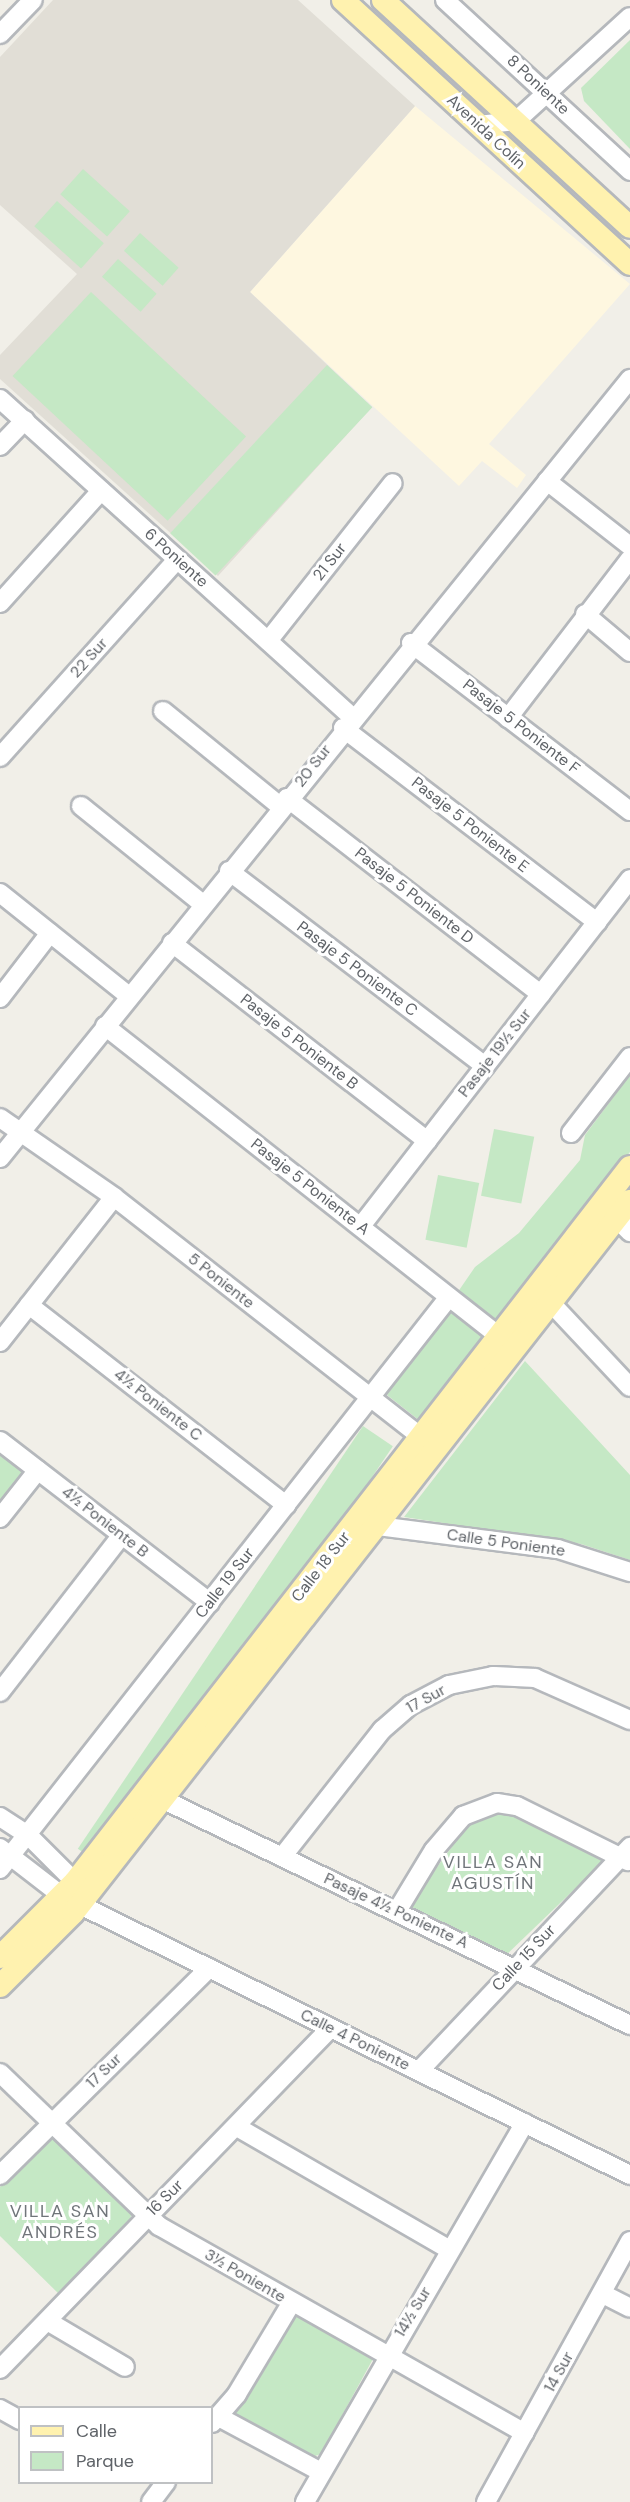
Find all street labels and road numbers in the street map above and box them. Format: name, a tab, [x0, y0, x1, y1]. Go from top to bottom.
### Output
street label: 8 Poniente	[503, 51, 573, 119]
street label: Avenida Colín	[443, 91, 529, 173]
street label: 6 Poniente	[140, 524, 212, 592]
street label: 21 Sur	[309, 539, 351, 585]
street label: 22 Sur	[66, 634, 112, 682]
street label: Pasaje 5 Poniente F	[459, 675, 583, 779]
street label: 20 Sur	[290, 741, 336, 791]
street label: Pasaje 5 Poniente E	[407, 773, 533, 877]
street label: Pasaje 5 Poniente D	[351, 844, 477, 948]
street label: Pasaje 5 Poniente C	[293, 917, 421, 1021]
street label: Pasaje 5 Poniente B	[236, 990, 362, 1094]
street label: Pasaje 19½ Sur	[454, 1005, 536, 1101]
street label: Pasaje 5 Poniente A	[247, 1135, 373, 1239]
street label: 5 Poniente	[184, 1249, 258, 1313]
street label: 4½ Poniente C	[110, 1365, 206, 1445]
street label: 4½ Poniente B	[58, 1482, 152, 1562]
street label: Calle 5 Poniente	[446, 1525, 566, 1561]
street label: Calle 18 Sur	[288, 1528, 354, 1606]
street label: Calle 19 Sur	[191, 1544, 259, 1622]
street label: 17 Sur	[403, 1680, 449, 1718]
street label: Pasaje 4½ Poniente A	[321, 1869, 471, 1953]
street label: Calle 15 Sur	[488, 1921, 560, 1995]
street label: Calle 4 Poniente	[297, 2005, 413, 2075]
street label: 17 Sur	[82, 2049, 126, 2093]
street label: 16 Sur	[143, 2176, 187, 2220]
street label: 3½ Poniente	[201, 2245, 289, 2307]
street label: 14½ Sur	[391, 2283, 435, 2341]
street label: 14 Sur	[540, 2348, 578, 2396]

